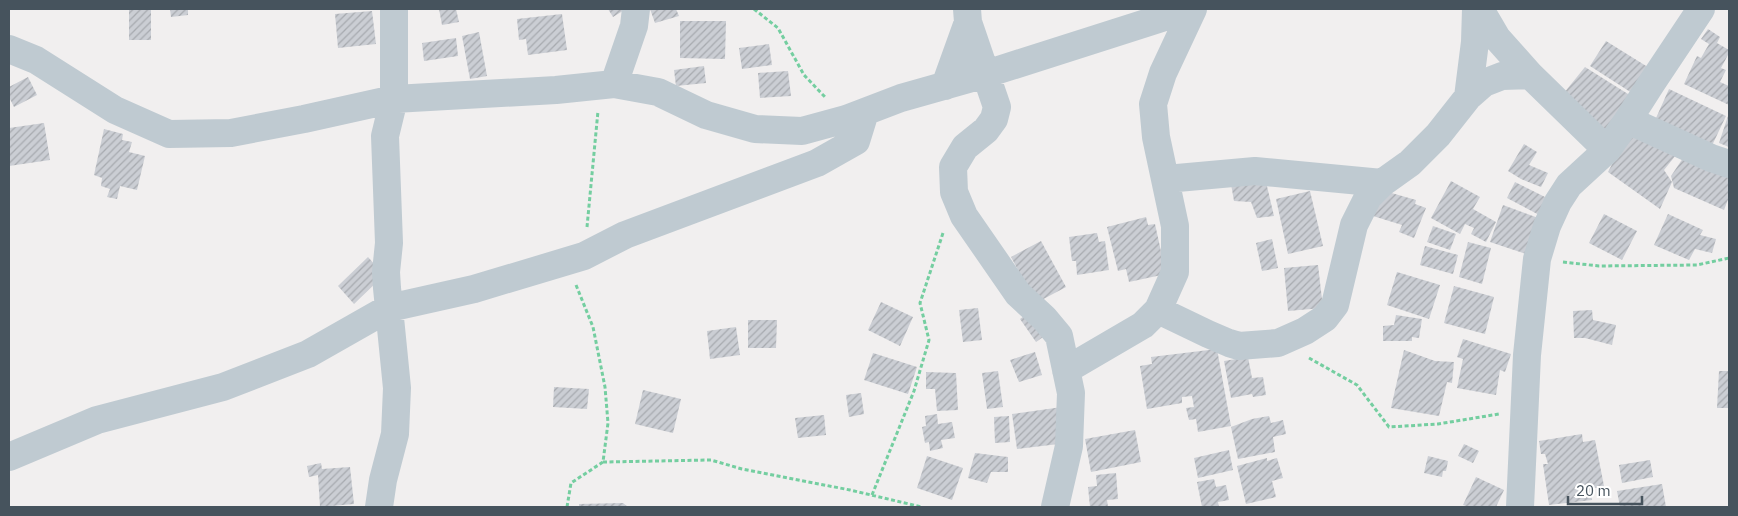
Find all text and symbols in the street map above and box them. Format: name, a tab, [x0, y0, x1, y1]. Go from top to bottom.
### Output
scale bar	[1568, 474, 1642, 506]
text: 20 m	[1576, 481, 1611, 500]

